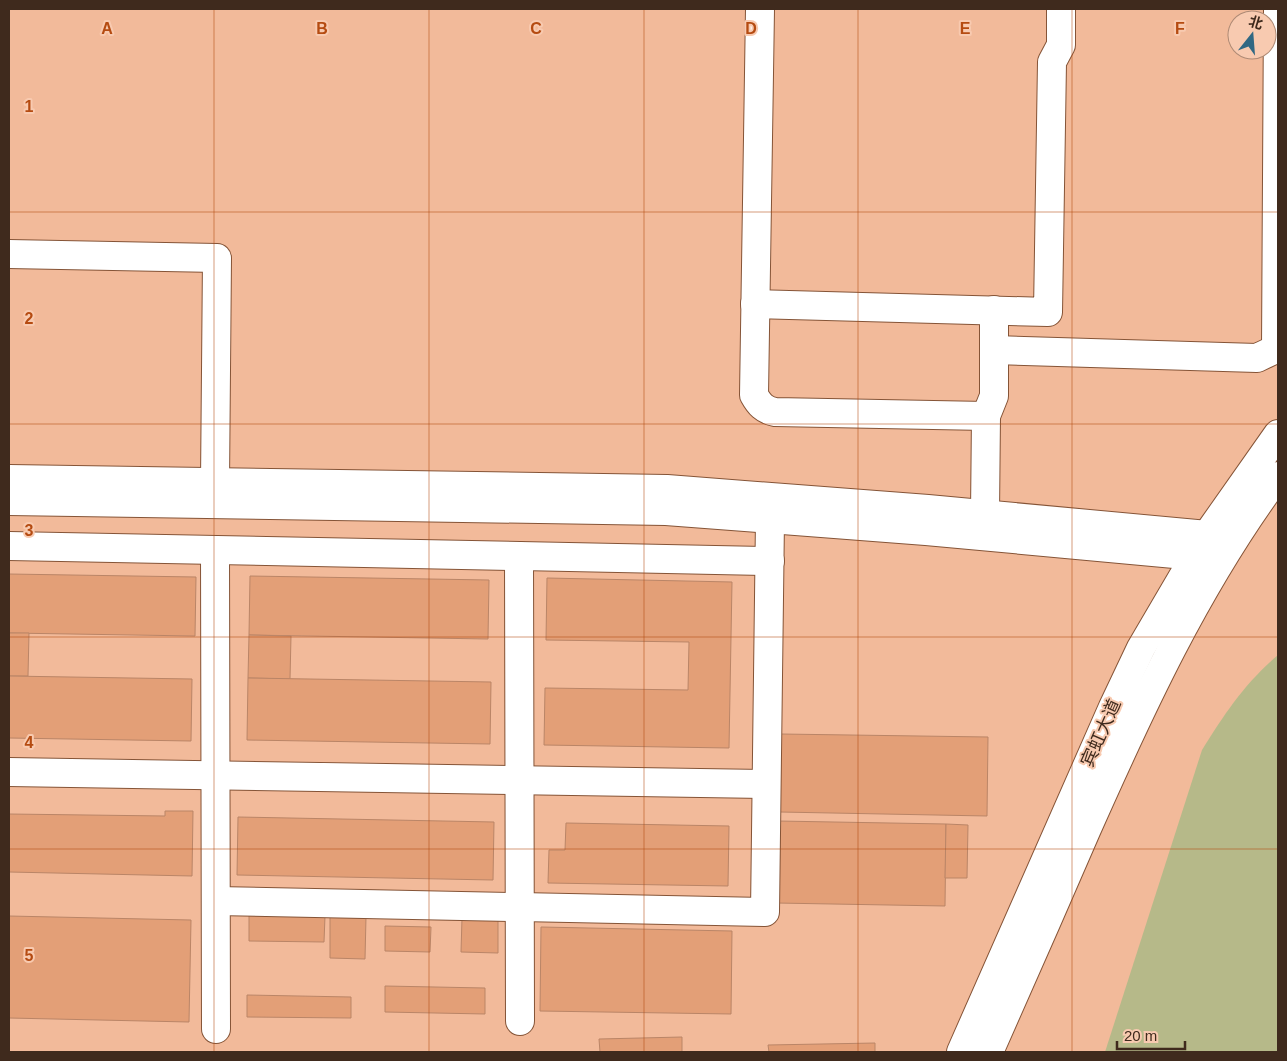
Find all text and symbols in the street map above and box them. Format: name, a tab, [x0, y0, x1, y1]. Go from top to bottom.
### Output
north arrow	[1227, 10, 1277, 60]
text: 北	[1247, 13, 1265, 32]
text: A	[101, 20, 113, 37]
text: B	[316, 20, 328, 37]
text: C	[530, 20, 542, 37]
text: D	[745, 20, 757, 37]
text: E	[960, 20, 971, 37]
text: F	[1175, 20, 1185, 37]
text: 1	[25, 98, 34, 115]
text: 2	[25, 310, 34, 327]
text: 3	[25, 522, 34, 539]
street label: 宾虹大道	[1077, 696, 1125, 770]
text: 4	[25, 734, 34, 751]
text: 5	[25, 947, 34, 964]
scale bar	[1117, 1018, 1184, 1050]
text: 20 m	[1124, 1027, 1157, 1044]

